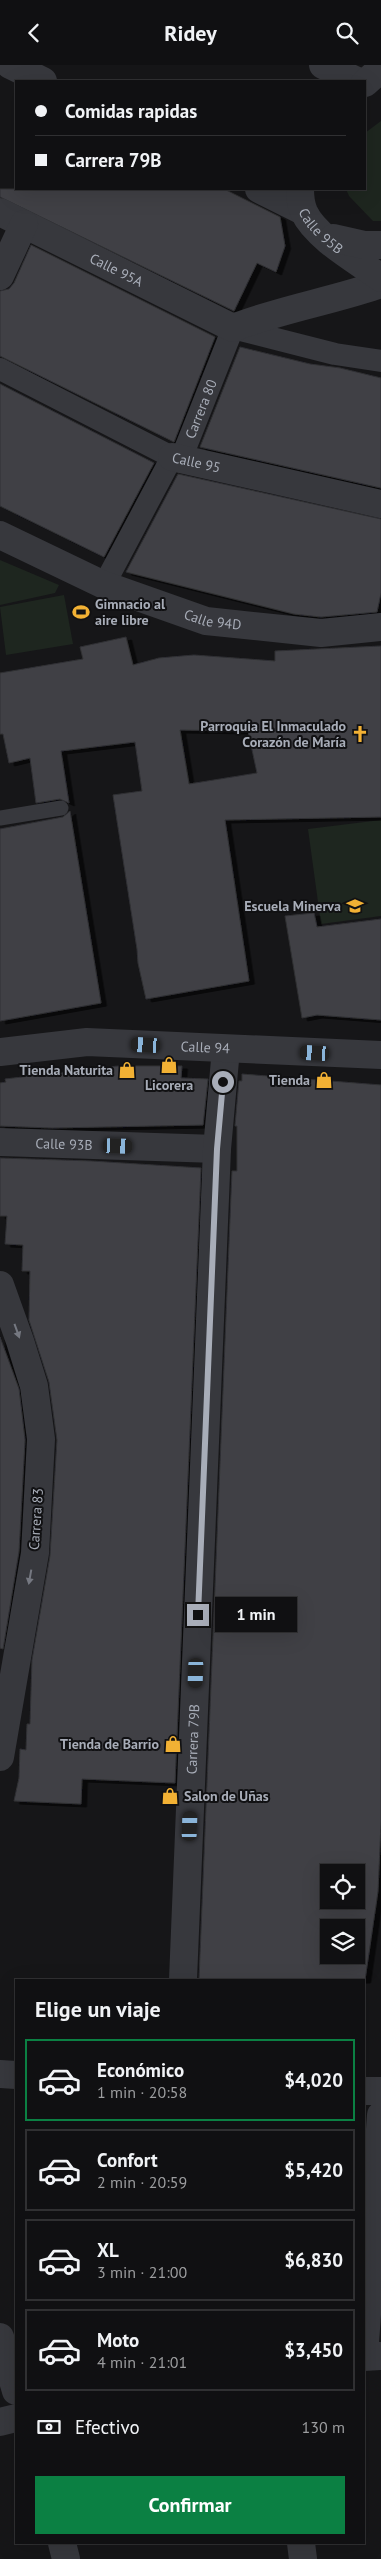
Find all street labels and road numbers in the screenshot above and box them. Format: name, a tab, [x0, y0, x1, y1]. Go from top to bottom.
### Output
street label: Calle 95B	[295, 205, 347, 258]
street label: Calle 95A	[87, 249, 147, 291]
street label: Carrera 80	[181, 376, 221, 441]
street label: Calle 95	[170, 448, 222, 477]
street label: Calle 94D	[182, 605, 242, 634]
street label: Calle 94	[180, 1037, 231, 1057]
street label: Calle 93B	[35, 1134, 93, 1154]
street label: Carrera 83	[25, 1487, 47, 1551]
street label: Carrera 79B	[182, 1704, 203, 1775]

